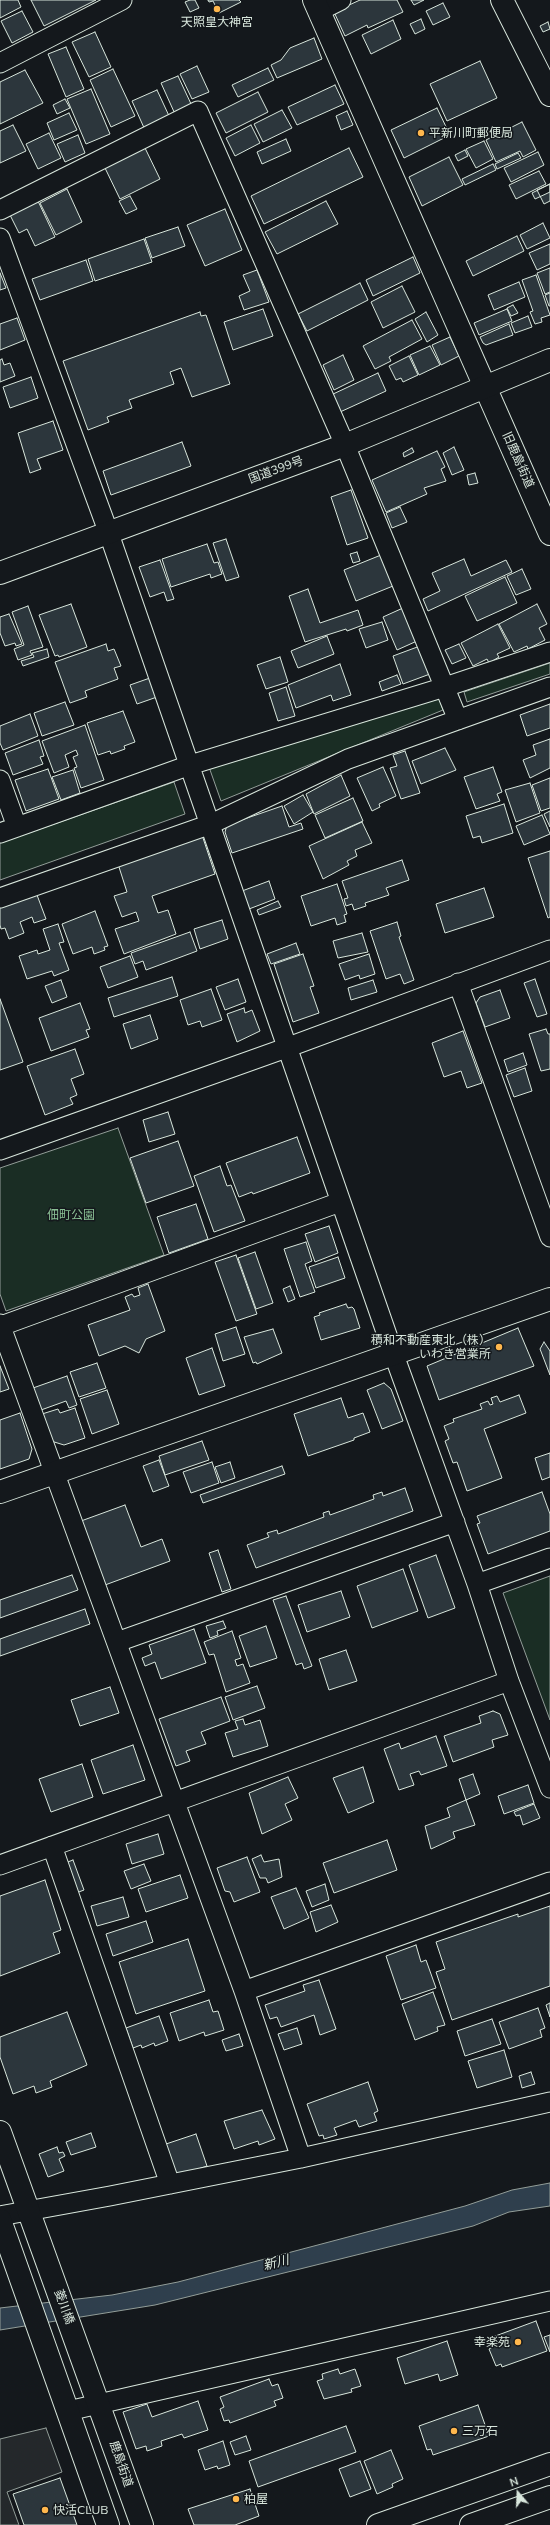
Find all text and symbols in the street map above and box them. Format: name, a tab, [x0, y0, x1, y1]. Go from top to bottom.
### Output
marker: 天照皇大神宮	[212, 4, 222, 14]
place label: 天照皇大神宮	[181, 15, 253, 29]
place label: 平新川町郵便局	[429, 126, 513, 140]
marker: 平新川町郵便局	[416, 128, 426, 138]
street label: 旧鹿島街道	[499, 430, 537, 490]
street label: 国道399号	[246, 453, 306, 487]
park label: 佃町公園	[47, 1208, 95, 1222]
place label: 積和不動産東北（株） いわき営業所	[371, 1333, 491, 1361]
marker: 積和不動産東北（株） いわき営業所	[494, 1342, 504, 1352]
water label: 新川	[261, 2252, 291, 2274]
street label: 菱川橋	[51, 2288, 77, 2326]
place label: 幸楽苑	[474, 2335, 510, 2349]
marker: 幸楽苑	[513, 2337, 523, 2347]
place label: 三万石	[462, 2424, 498, 2438]
marker: 三万石	[449, 2426, 459, 2436]
street label: 鹿島街道	[106, 2439, 136, 2489]
north arrow	[498, 2473, 538, 2513]
text: N	[508, 2474, 520, 2490]
place label: 柏屋	[244, 2492, 268, 2506]
marker: 柏屋	[231, 2494, 241, 2504]
place label: 快活CLUB	[53, 2503, 108, 2517]
marker: 快活CLUB	[40, 2505, 50, 2515]

